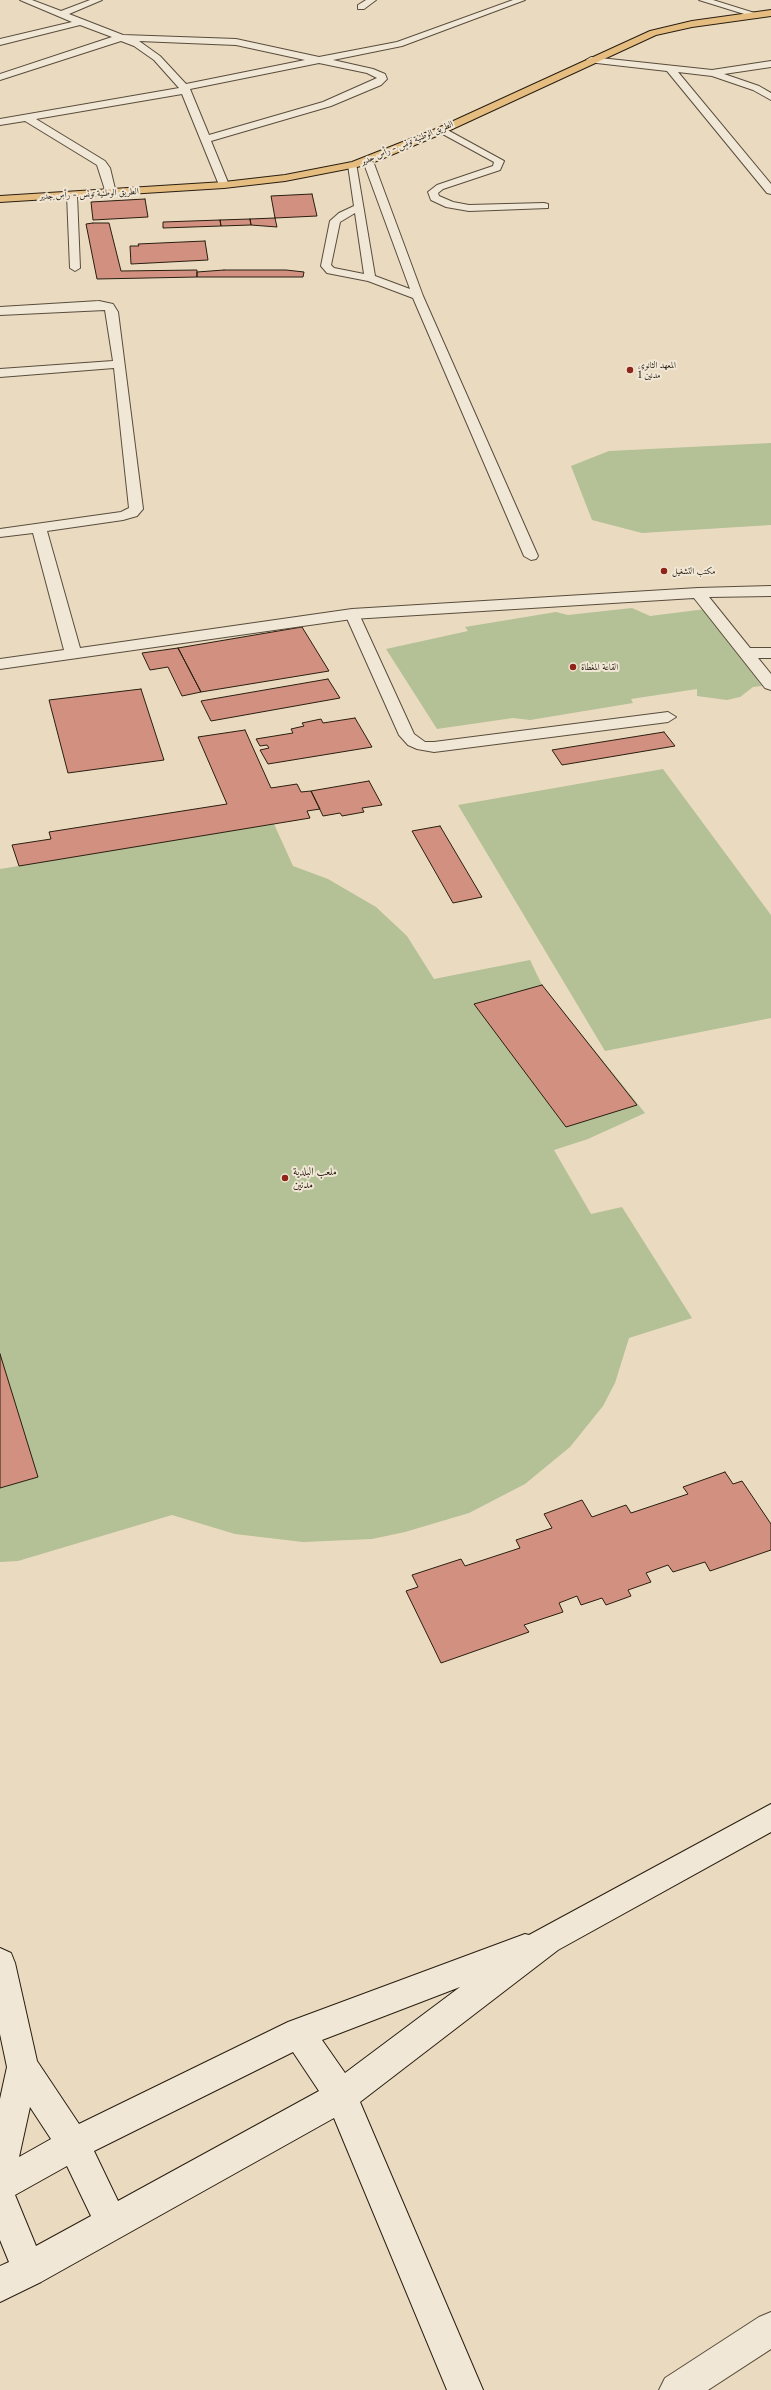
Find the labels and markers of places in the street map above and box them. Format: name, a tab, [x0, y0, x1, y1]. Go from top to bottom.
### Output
place label: المعهد الثانوي مدنين 1	[638, 360, 676, 381]
marker: المعهد الثانوي مدنين 1	[625, 365, 635, 375]
marker: مكتب التشغيل	[659, 566, 669, 576]
place label: مكتب التشغيل	[672, 566, 715, 576]
marker: القاعة المغطاة	[568, 662, 578, 672]
place label: القاعة المغطاة	[581, 662, 618, 672]
place label: ملعب البلدية مدنين	[293, 1165, 337, 1191]
marker: ملعب البلدية مدنين	[280, 1173, 290, 1183]

